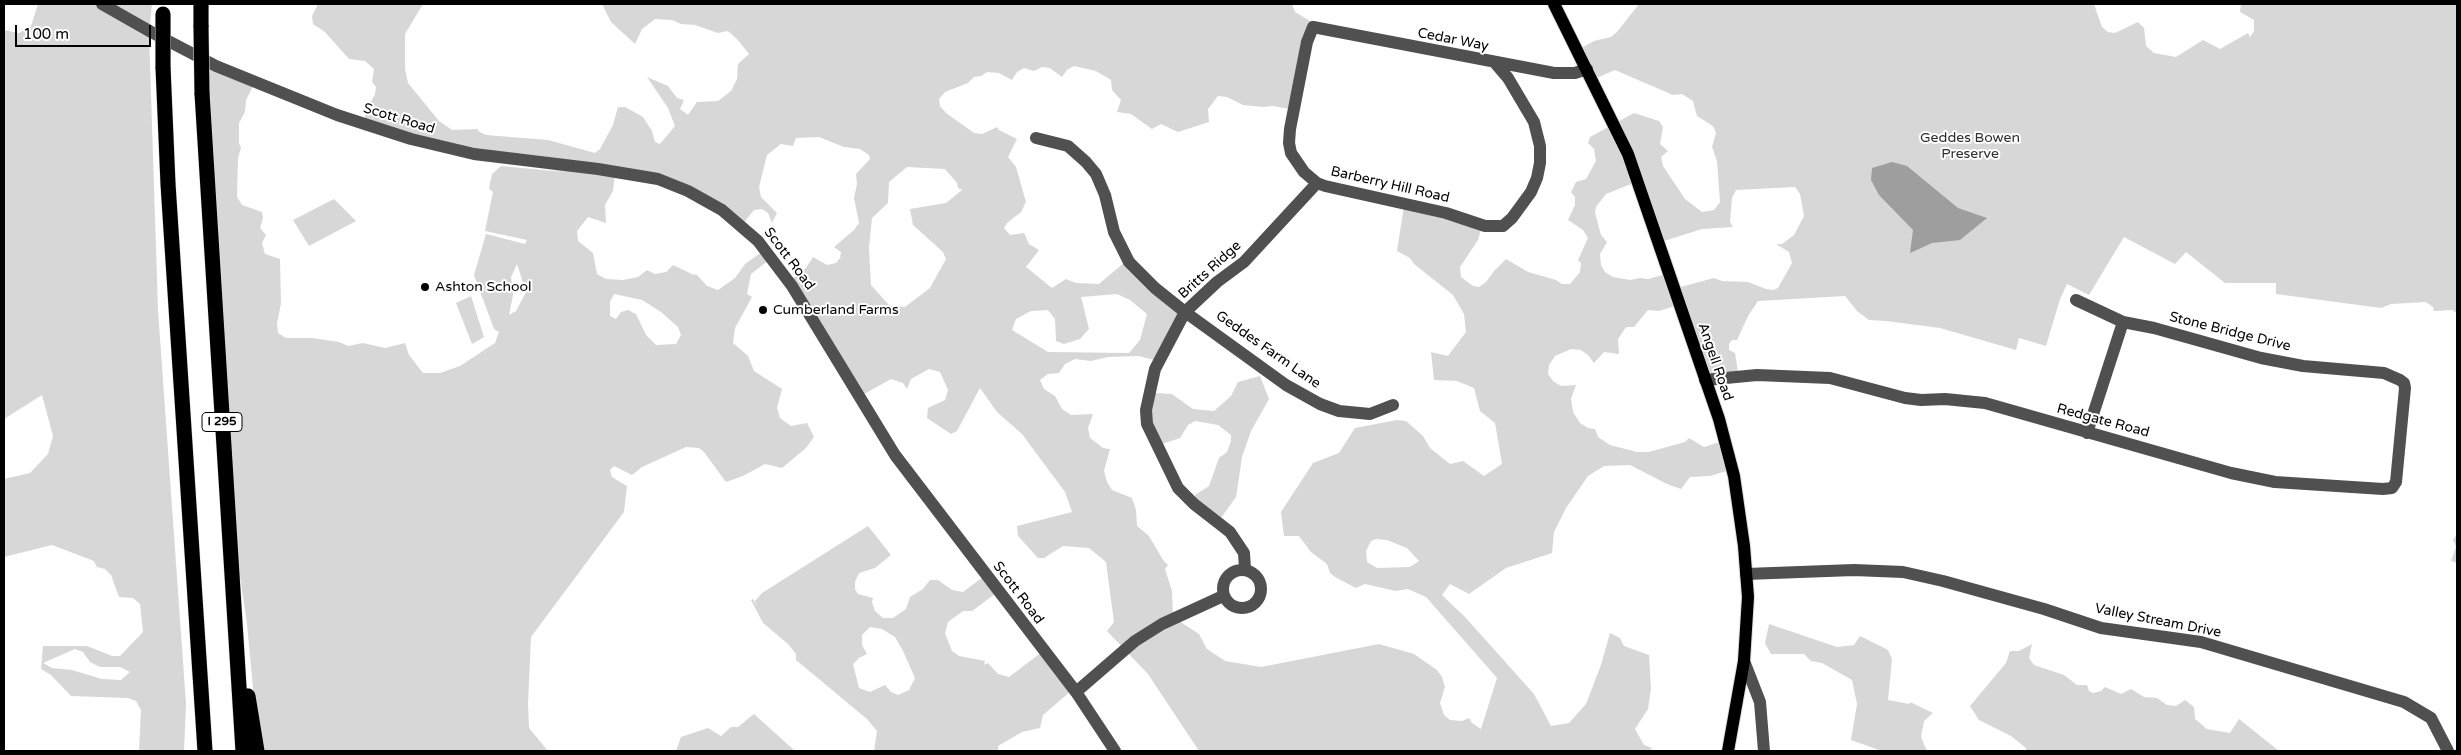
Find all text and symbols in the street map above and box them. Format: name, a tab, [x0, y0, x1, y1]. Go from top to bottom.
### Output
scale bar	[18, 15, 154, 47]
text: 100 m	[23, 25, 69, 43]
street label: Cedar Way	[1416, 25, 1490, 55]
street label: Scott Road	[361, 100, 437, 138]
park label: Geddes Bowen Preserve	[1920, 130, 2020, 162]
street label: Barberry Hill Road	[1329, 163, 1451, 207]
street label: Scott Road	[760, 224, 818, 294]
street label: Britts Ridge	[1175, 237, 1245, 303]
place label: Ashton School	[435, 279, 532, 295]
marker: Ashton School	[419, 281, 431, 293]
place label: Cumberland Farms	[773, 302, 899, 318]
marker: Cumberland Farms	[757, 304, 769, 316]
street label: Geddes Farm Lane	[1212, 308, 1324, 392]
street label: Stone Bridge Drive	[2168, 309, 2292, 355]
street label: Angell Road	[1694, 321, 1736, 403]
street label: Redgate Road	[2055, 401, 2151, 441]
road number: I 295	[202, 412, 242, 432]
street label: Scott Road	[989, 558, 1047, 628]
street label: Valley Stream Drive	[2093, 601, 2223, 641]

